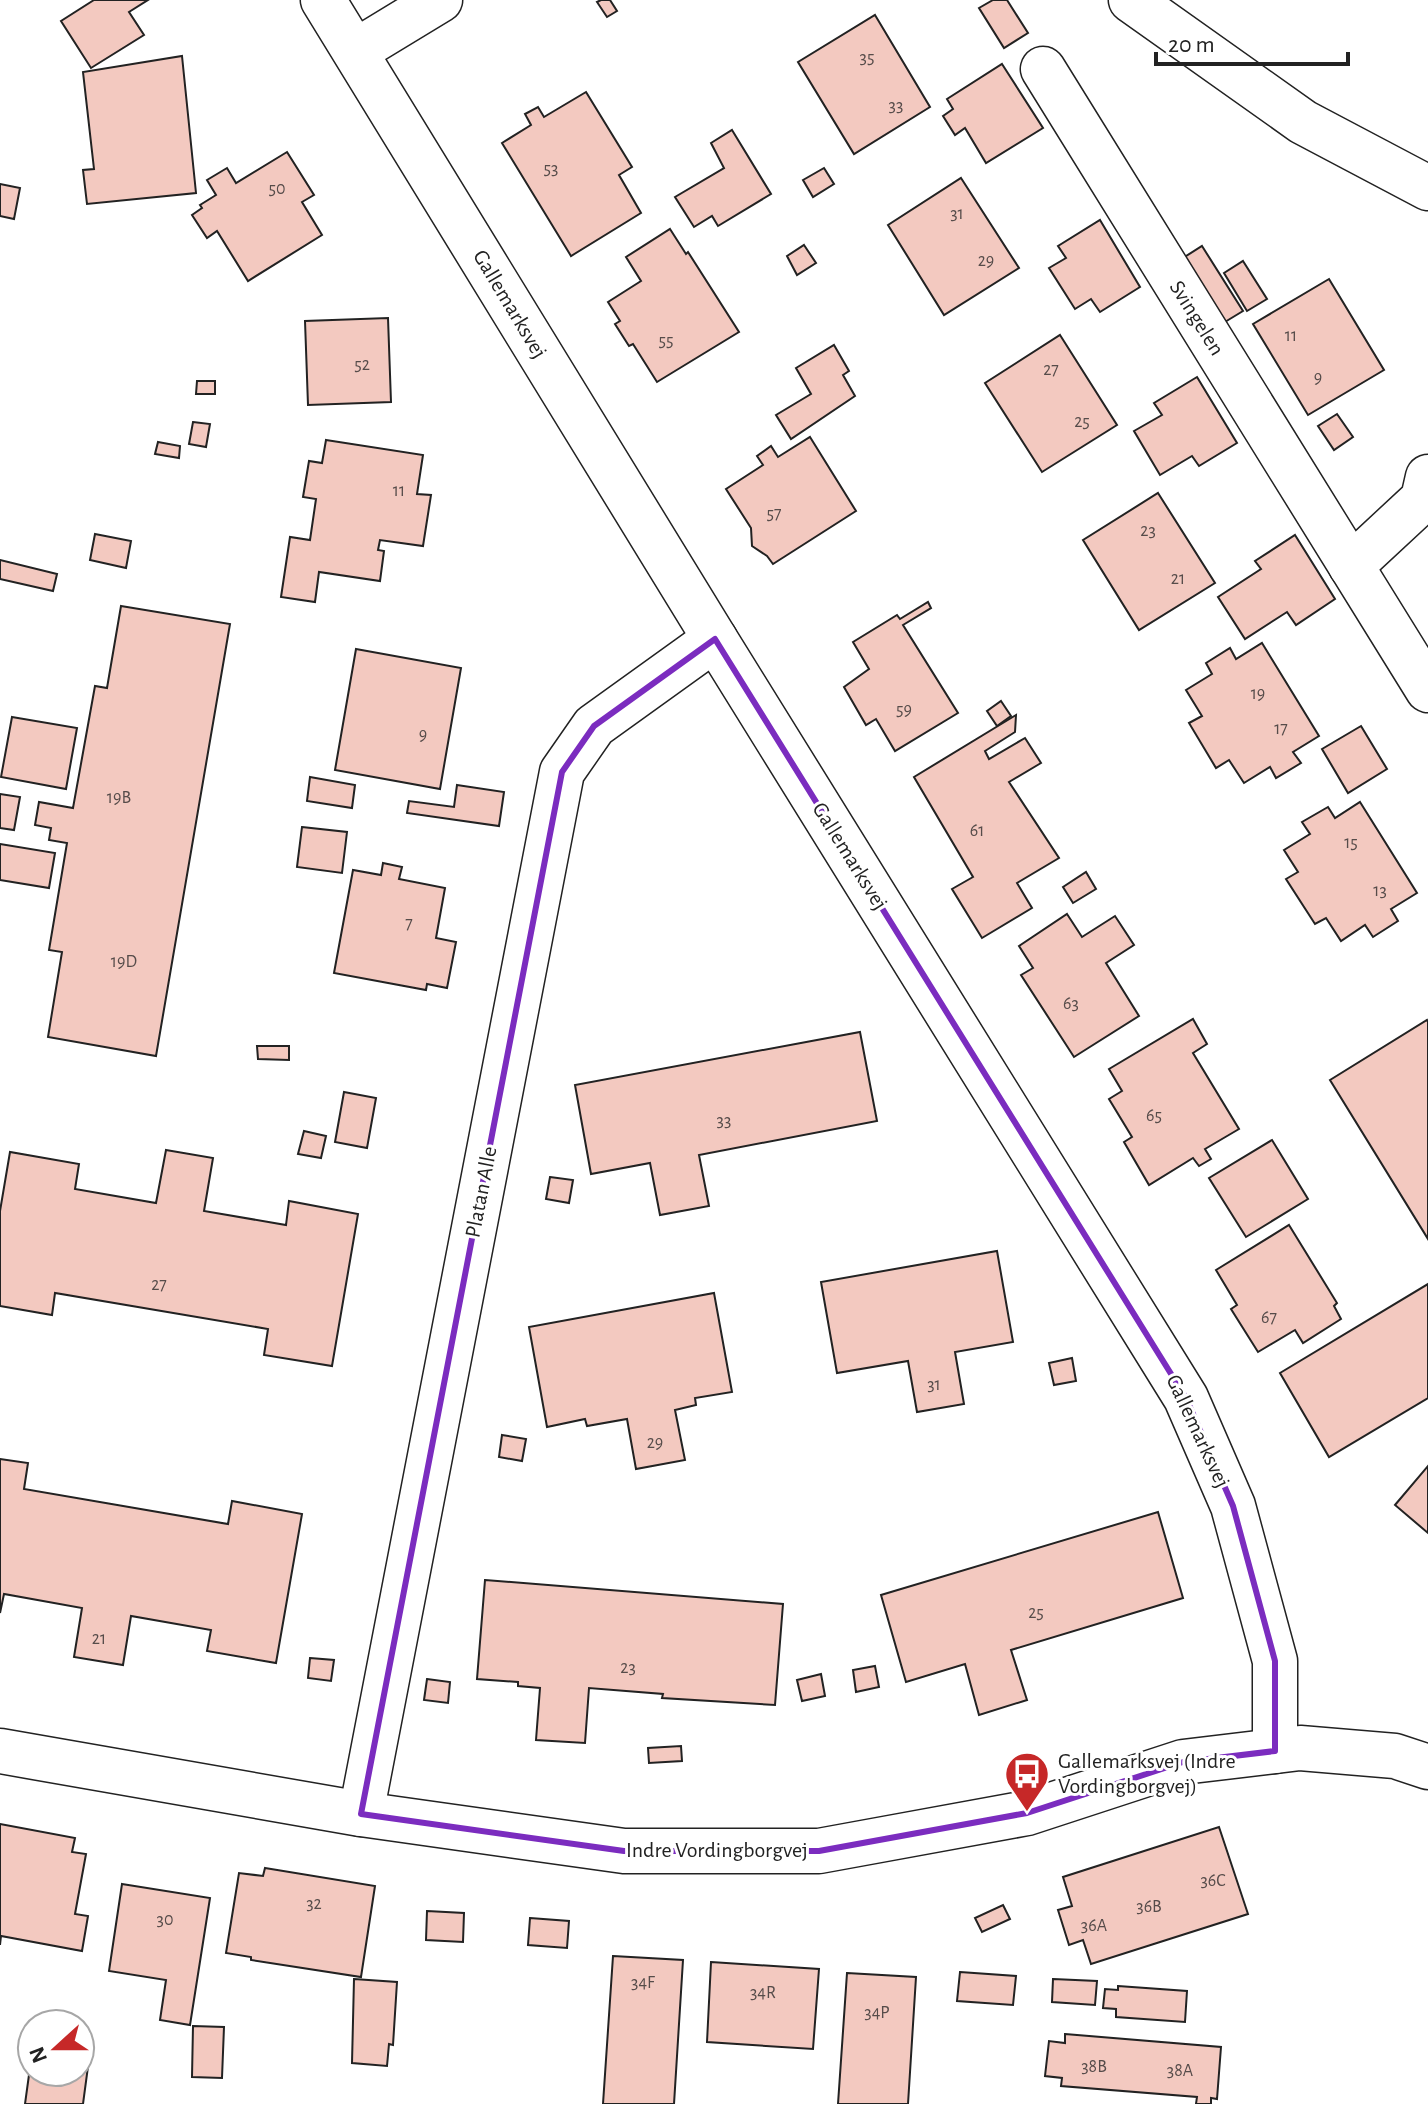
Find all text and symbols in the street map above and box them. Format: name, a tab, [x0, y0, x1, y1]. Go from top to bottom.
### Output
scale bar	[1156, 16, 1348, 66]
text: 20 m	[1168, 33, 1215, 57]
house number: 35	[860, 49, 874, 67]
house number: 33	[889, 97, 903, 115]
house number: 53	[544, 160, 558, 178]
house number: 50	[268, 180, 286, 198]
house number: 31	[950, 205, 964, 223]
street label: Gallemarksvej	[469, 246, 551, 362]
house number: 29	[978, 252, 994, 270]
street label: Svingelen	[1165, 277, 1229, 359]
house number: 11	[1285, 327, 1297, 345]
house number: 55	[658, 332, 674, 350]
house number: 52	[354, 356, 370, 374]
house number: 27	[1043, 361, 1059, 379]
house number: 9	[1314, 369, 1322, 387]
house number: 25	[1074, 413, 1090, 431]
house number: 11	[393, 482, 405, 500]
house number: 57	[766, 505, 782, 523]
house number: 23	[1140, 522, 1156, 540]
house number: 21	[1171, 570, 1185, 588]
house number: 19	[1251, 685, 1265, 703]
house number: 59	[896, 701, 912, 719]
house number: 17	[1274, 720, 1288, 738]
house number: 9	[419, 726, 427, 744]
house number: 19B	[107, 789, 131, 807]
street label: Gallemarksvej	[808, 798, 892, 914]
house number: 61	[970, 822, 984, 840]
house number: 15	[1344, 834, 1358, 852]
house number: 13	[1373, 882, 1387, 900]
house number: 7	[405, 915, 413, 933]
house number: 19D	[111, 953, 137, 971]
house number: 63	[1063, 995, 1079, 1013]
house number: 65	[1146, 1107, 1162, 1125]
house number: 33	[717, 1112, 731, 1130]
street label: Platan Alle	[461, 1144, 501, 1240]
house number: 27	[151, 1276, 167, 1294]
house number: 67	[1261, 1309, 1277, 1327]
street label: Gallemarksvej	[1162, 1371, 1234, 1491]
house number: 31	[927, 1376, 941, 1394]
house number: 29	[647, 1434, 663, 1452]
house number: 25	[1028, 1604, 1044, 1622]
house number: 21	[92, 1630, 106, 1648]
house number: 23	[620, 1659, 636, 1677]
bus stop icon: Gallemarksvej (Indre Vordingborgvej)	[1003, 1750, 1051, 1813]
place label: Gallemarksvej (Indre Vordingborgvej)	[1058, 1750, 1236, 1797]
street label: Indre Vordingborgvej	[626, 1839, 808, 1861]
house number: 36C	[1200, 1872, 1226, 1890]
house number: 32	[306, 1895, 322, 1913]
house number: 36B	[1136, 1898, 1162, 1916]
house number: 30	[157, 1911, 173, 1929]
house number: 36A	[1081, 1917, 1108, 1935]
house number: 34F	[631, 1974, 655, 1992]
house number: 34R	[750, 1984, 776, 2002]
house number: 34P	[864, 2004, 890, 2022]
north arrow	[16, 2008, 96, 2088]
text: N	[25, 2044, 51, 2066]
house number: 38B	[1081, 2058, 1107, 2076]
house number: 38A	[1167, 2062, 1194, 2080]

